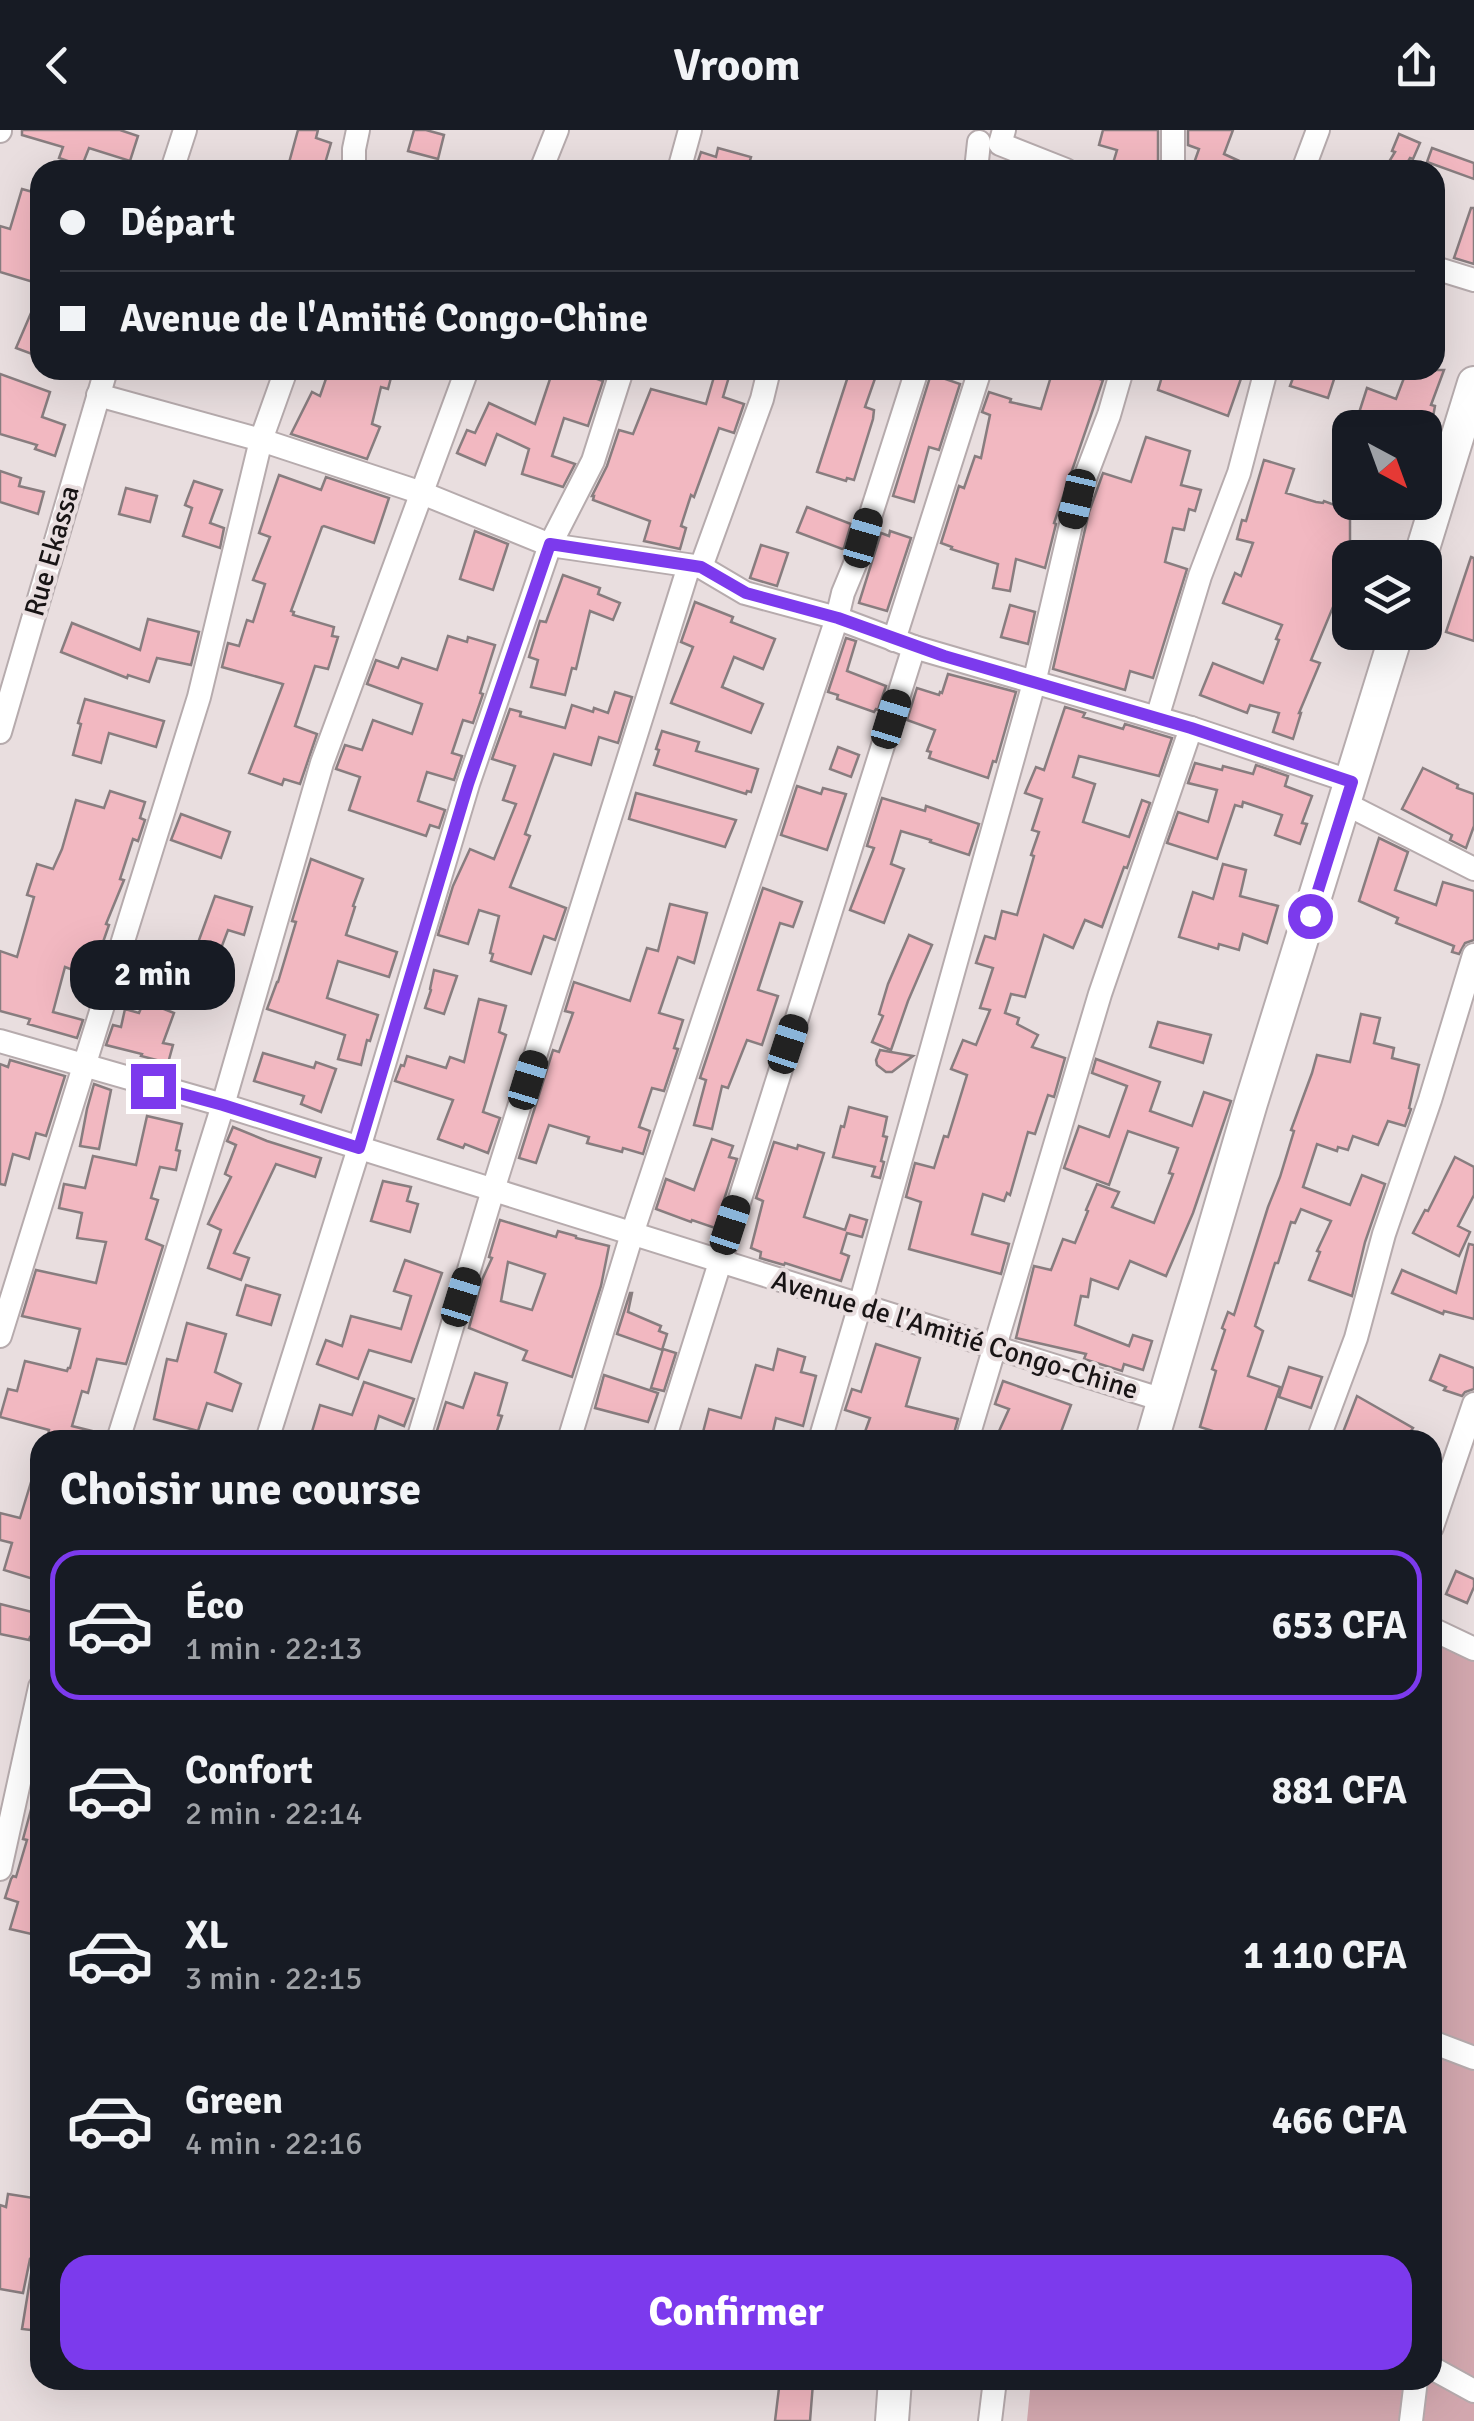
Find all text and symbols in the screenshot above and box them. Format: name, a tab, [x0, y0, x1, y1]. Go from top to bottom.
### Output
icon: back	[30, 38, 85, 93]
text: Vroom	[674, 38, 800, 93]
icon: share	[1389, 38, 1444, 93]
text: Départ	[120, 199, 235, 246]
text: Avenue de l'Amitié Congo-Chine	[120, 295, 648, 342]
north arrow	[1332, 410, 1442, 520]
map controls	[1332, 410, 1442, 650]
car	[1056, 466, 1098, 532]
street label: Rue Ekassa	[17, 482, 87, 620]
car	[840, 505, 886, 571]
button: layers	[1332, 540, 1442, 650]
car	[868, 686, 914, 752]
route start	[1288, 894, 1333, 939]
callout: 2 min	[70, 941, 236, 1011]
text: 2 min	[114, 955, 191, 994]
car	[764, 1011, 812, 1077]
car	[505, 1047, 551, 1113]
route end	[131, 1064, 176, 1109]
car	[706, 1192, 754, 1258]
street label: Avenue de l'Amitié Congo-Chine	[768, 1263, 1142, 1407]
car	[438, 1264, 484, 1330]
text: Choisir une course	[60, 1462, 421, 1517]
icon: car	[65, 1580, 155, 1670]
text: Éco	[185, 1582, 244, 1629]
text: 653 CFA	[1272, 1602, 1407, 1649]
text: 1 min · 22:13	[185, 1629, 363, 1668]
icon: car	[65, 1745, 155, 1835]
text: Confort	[185, 1747, 313, 1794]
text: 881 CFA	[1272, 1767, 1407, 1814]
text: 2 min · 22:14	[185, 1794, 363, 1833]
icon: car	[65, 1910, 155, 2000]
text: XL	[185, 1912, 228, 1959]
text: 1 110 CFA	[1243, 1932, 1407, 1979]
text: 3 min · 22:15	[185, 1959, 363, 1998]
icon: car	[65, 2075, 155, 2165]
text: Green	[185, 2077, 283, 2124]
text: 466 CFA	[1272, 2097, 1407, 2144]
text: 4 min · 22:16	[185, 2124, 363, 2163]
button: Confirmer	[60, 2255, 1412, 2370]

